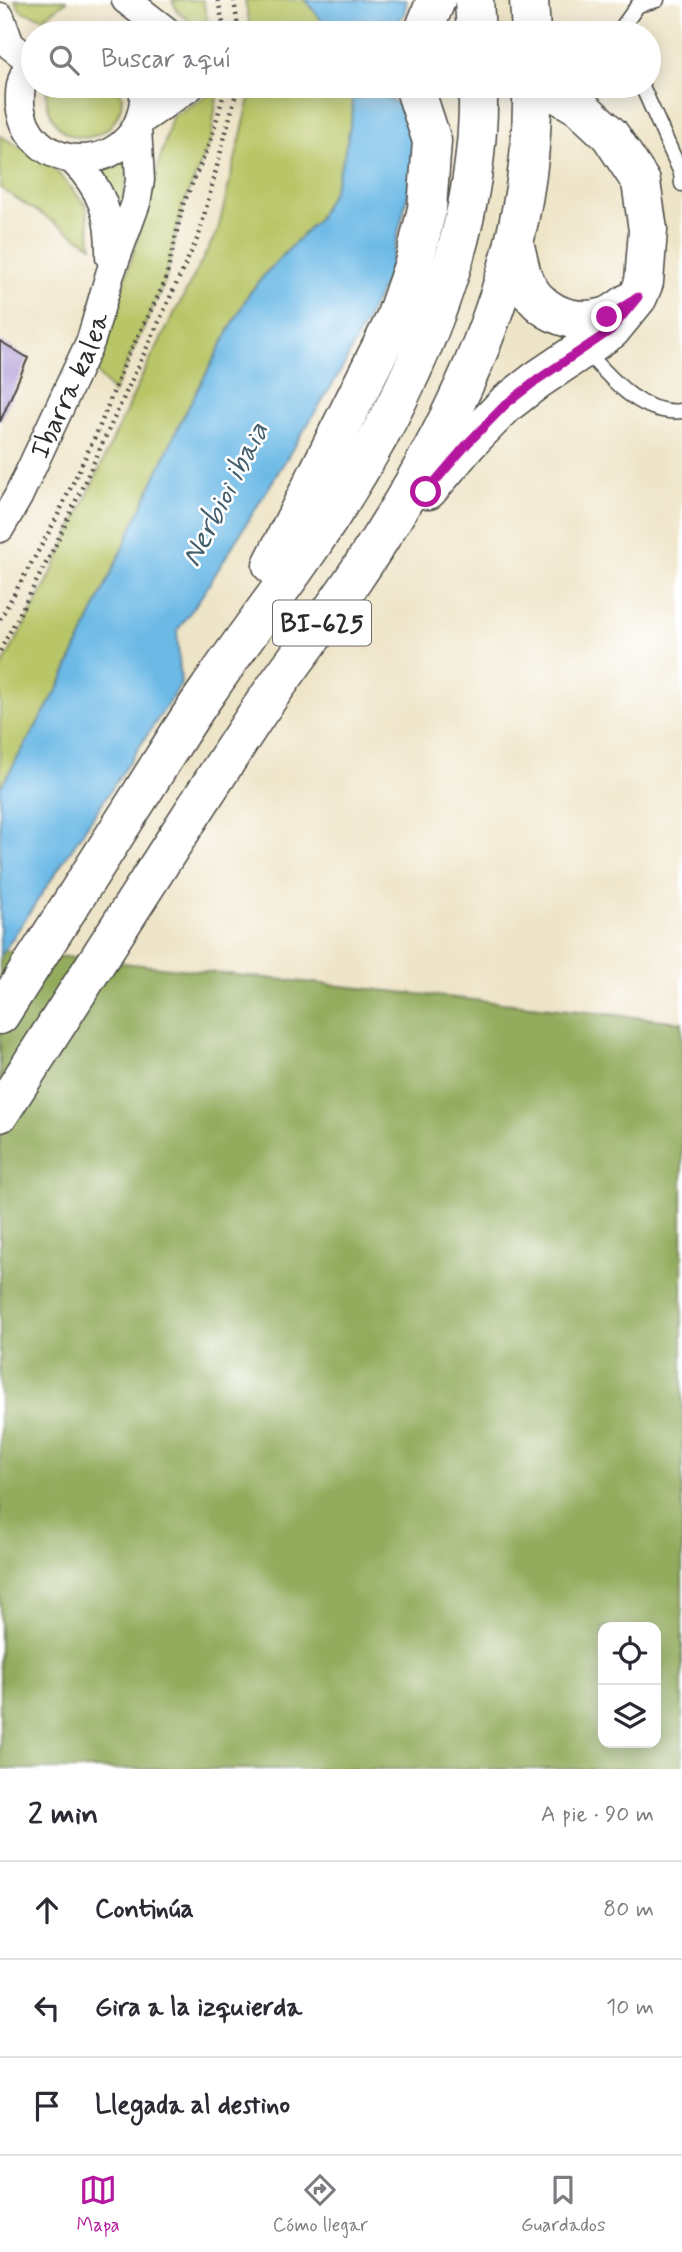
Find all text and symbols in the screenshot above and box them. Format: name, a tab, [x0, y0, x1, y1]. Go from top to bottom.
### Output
search box	[21, 21, 661, 98]
icon: search	[45, 41, 83, 79]
text: Buscar aquí	[101, 43, 232, 77]
route end	[591, 301, 622, 332]
street label: Ibarra kalea	[22, 308, 119, 465]
water label: Nerbioi ibaia	[172, 416, 279, 574]
route start	[410, 476, 441, 507]
road number: BI-625	[273, 600, 371, 646]
map controls	[598, 1622, 661, 1748]
button: locate	[598, 1622, 661, 1685]
button: layers	[598, 1685, 661, 1748]
text: 2 min	[28, 1795, 98, 1834]
text: A pie · 90 m	[541, 1800, 654, 1830]
icon: ahead	[28, 1891, 66, 1929]
text: Continúa	[95, 1893, 194, 1927]
text: 80 m	[603, 1895, 654, 1925]
icon: left	[28, 1989, 66, 2027]
text: Gira a la izquierda	[95, 1991, 302, 2025]
text: 10 m	[606, 1993, 654, 2023]
icon: arrive	[28, 2087, 66, 2125]
text: Llegada al destino	[95, 2089, 290, 2123]
tab: Mapa	[77, 2171, 120, 2238]
tab: Cómo llegar	[273, 2171, 368, 2238]
tab: Guardados	[521, 2171, 605, 2238]

